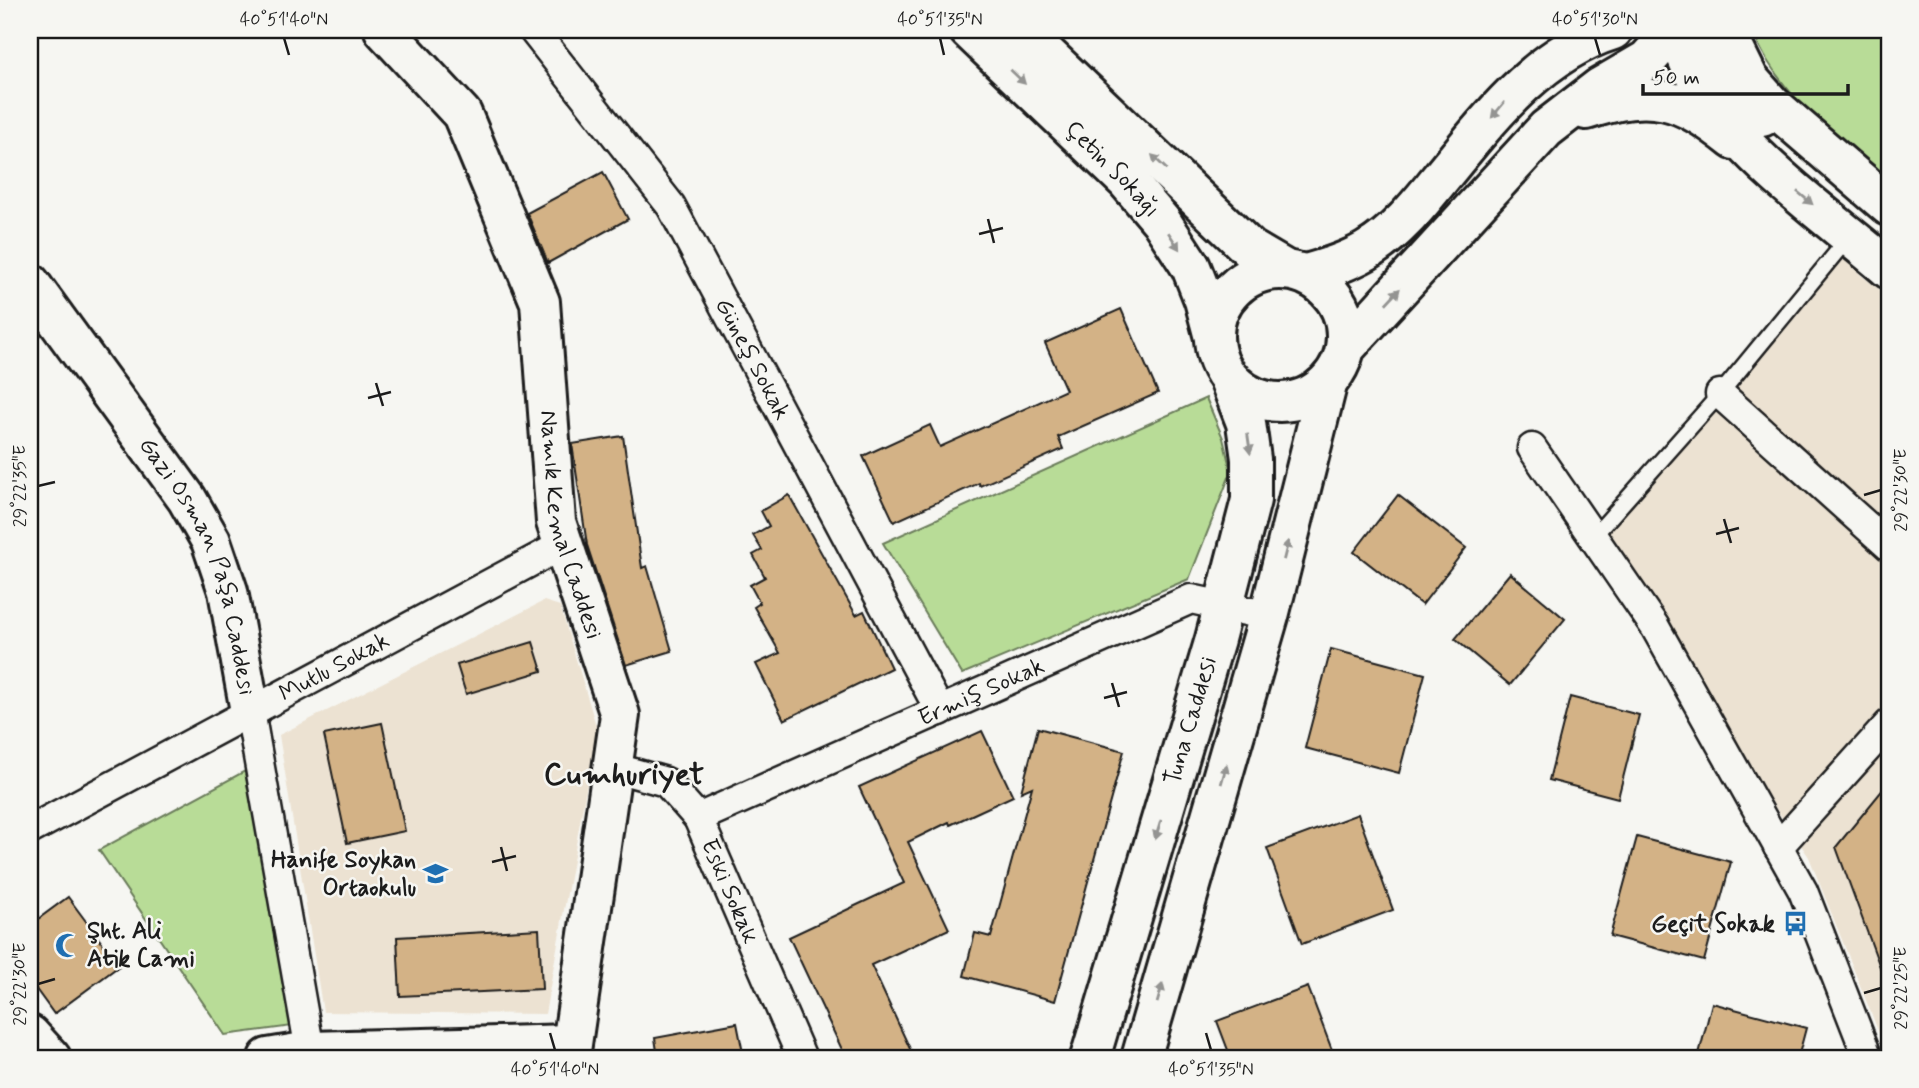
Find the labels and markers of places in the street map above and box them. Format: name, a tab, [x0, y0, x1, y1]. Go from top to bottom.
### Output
place label: Hanife Soykan Ortaokulu	[271, 845, 416, 904]
school or university icon: Hanife Soykan Ortaokulu	[422, 860, 450, 888]
place label: Geçit Sokak	[1651, 909, 1775, 940]
bus stop icon: Geçit Sokak	[1781, 910, 1809, 938]
place label: Şht. Ali Atik Cami	[87, 916, 195, 975]
mosque icon: Şht. Ali Atik Cami	[53, 931, 81, 959]

